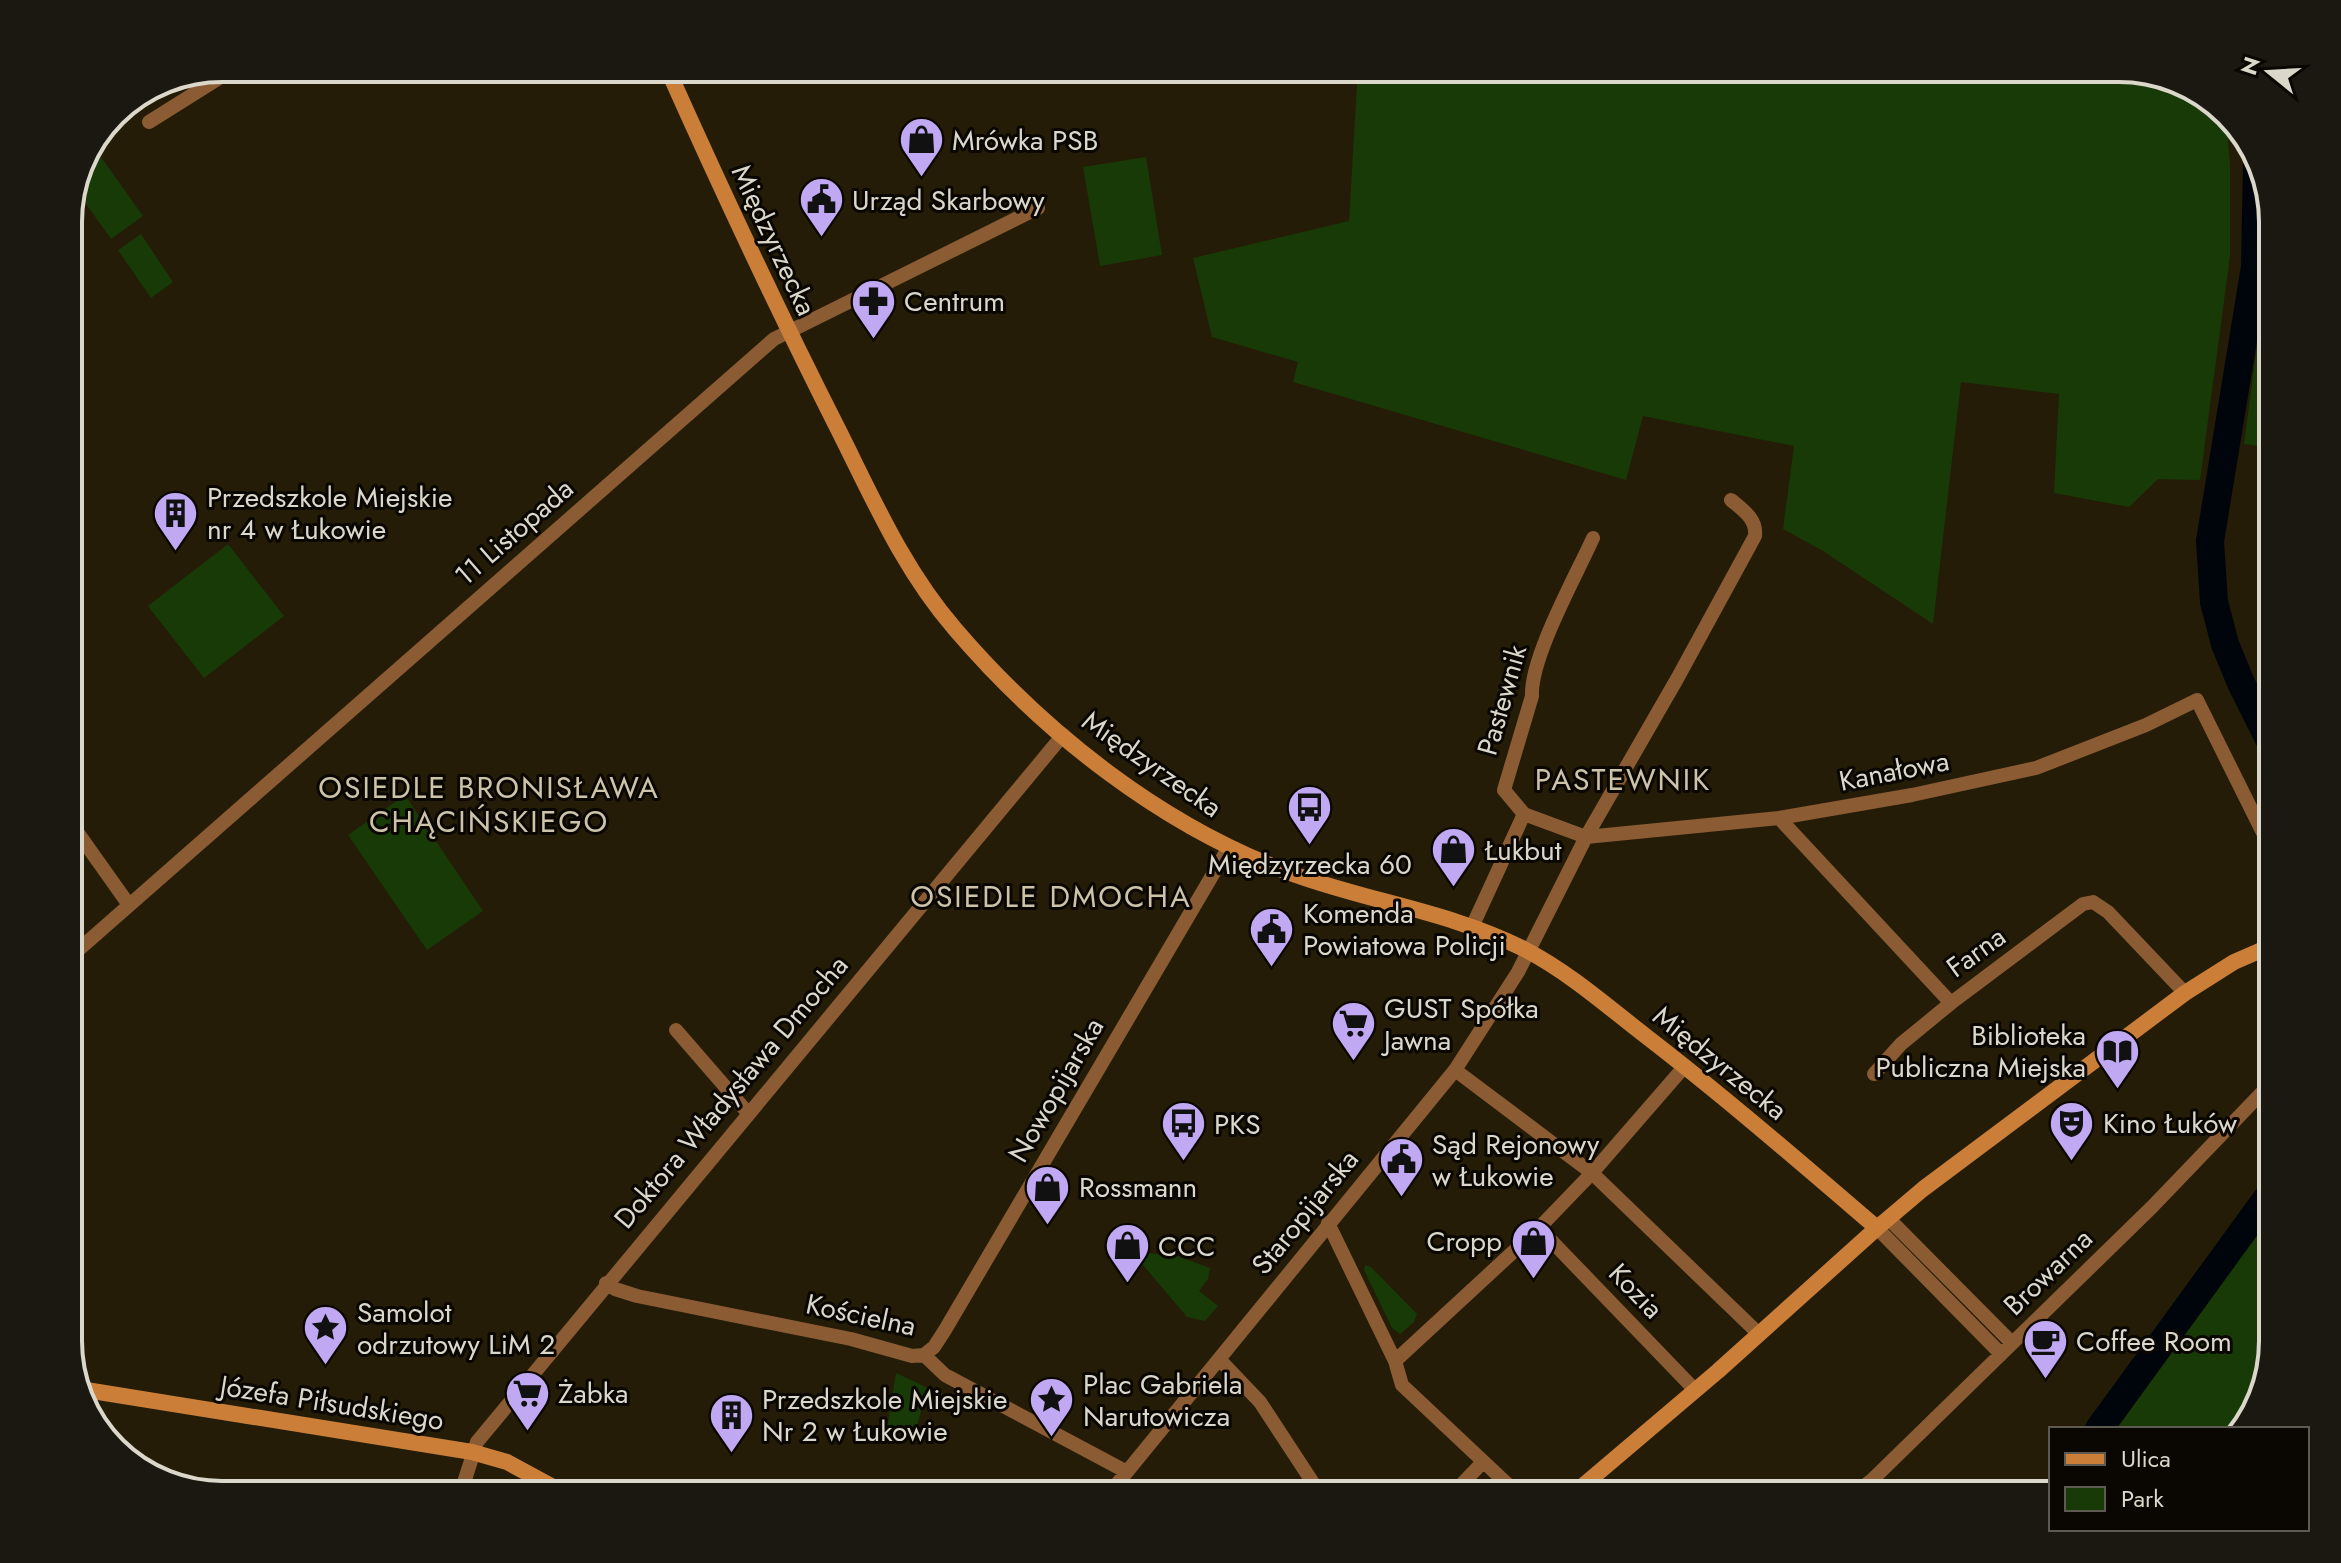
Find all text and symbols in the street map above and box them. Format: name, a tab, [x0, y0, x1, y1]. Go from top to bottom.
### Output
north arrow	[2229, 32, 2309, 112]
text: N	[2232, 53, 2268, 79]
shop icon: Mrówka PSB	[897, 116, 945, 179]
place label: Mrówka PSB	[952, 120, 1098, 161]
street label: Międzyrzecka	[721, 158, 827, 322]
public building icon: Urząd Skarbowy	[797, 176, 845, 239]
place label: Urząd Skarbowy	[852, 180, 1045, 221]
pharmacy icon: Centrum	[849, 277, 897, 340]
place label: Centrum	[904, 281, 1005, 322]
street label: 11 Listopada	[446, 469, 582, 595]
place label: Przedszkole Miejskie nr 4 w Łukowie	[207, 477, 452, 550]
building icon: Przedszkole Miejskie nr 4 w Łukowie	[152, 489, 200, 552]
street label: Pastewnik	[1467, 639, 1538, 760]
street label: Międzyrzecka	[1074, 701, 1230, 827]
street label: Kanałowa	[1835, 740, 1953, 802]
district label: PASTEWNIK	[1535, 758, 1711, 801]
district label: OSIEDLE BRONISŁAWA CHĄCIŃSKIEGO	[318, 766, 660, 843]
bus stop icon: Międzyrzecka 60	[1286, 783, 1334, 846]
shop icon: Łukbut	[1430, 826, 1478, 889]
place label: Łukbut	[1484, 830, 1562, 871]
place label: Międzyrzecka 60	[1208, 844, 1412, 885]
district label: OSIEDLE DMOCHA	[910, 875, 1192, 918]
place label: Komenda Powiatowa Policji	[1303, 893, 1506, 966]
public building icon: Komenda Powiatowa Policji	[1248, 905, 1296, 968]
street label: Farna	[1938, 916, 2014, 988]
street label: Doktora Władysława Dmocha	[604, 946, 858, 1238]
place label: GUST Spółka Jawna	[1380, 988, 1539, 1061]
street label: Międzyrzecka	[1644, 996, 1796, 1130]
supermarket icon: GUST Spółka Jawna	[1329, 1000, 1377, 1063]
street label: Nowopijarska	[998, 1010, 1114, 1170]
place label: Biblioteka Publiczna Miejska	[1876, 1015, 2086, 1088]
library icon: Biblioteka Publiczna Miejska	[2093, 1027, 2141, 1090]
theatre icon: Kino Łuków	[2048, 1099, 2096, 1162]
bus stop icon: PKS	[1159, 1100, 1207, 1163]
place label: Kino Łuków	[2103, 1103, 2237, 1144]
place label: PKS	[1214, 1104, 1261, 1145]
place label: Sąd Rejonowy w Łukowie	[1432, 1124, 1600, 1197]
public building icon: Sąd Rejonowy w Łukowie	[1377, 1136, 1425, 1199]
street label: Staropijarska	[1242, 1141, 1368, 1283]
shop icon: Rossmann	[1024, 1163, 1072, 1226]
place label: Rossmann	[1079, 1167, 1197, 1208]
shop icon: Cropp	[1509, 1217, 1557, 1280]
street label: Browarna	[1994, 1219, 2102, 1325]
place label: Cropp	[1426, 1221, 1502, 1262]
shop icon: CCC	[1103, 1222, 1151, 1285]
place label: CCC	[1158, 1226, 1216, 1267]
street label: Kozia	[1599, 1254, 1673, 1328]
street label: Kościelna	[802, 1283, 920, 1347]
place label: Samolot odrzutowy LiM 2	[357, 1292, 555, 1365]
place icon: Samolot odrzutowy LiM 2	[302, 1304, 350, 1367]
cafe icon: Coffee Room	[2021, 1317, 2069, 1380]
place label: Coffee Room	[2076, 1321, 2232, 1362]
street label: Józefa Piłsudskiego	[213, 1364, 447, 1441]
place label: Plac Gabriela Narutowicza	[1083, 1364, 1242, 1437]
supermarket icon: Żabka	[503, 1369, 551, 1432]
place label: Żabka	[558, 1373, 628, 1414]
place icon: Plac Gabriela Narutowicza	[1028, 1376, 1076, 1439]
place label: Przedszkole Miejskie Nr 2 w Łukowie	[762, 1379, 1007, 1452]
building icon: Przedszkole Miejskie Nr 2 w Łukowie	[707, 1391, 755, 1454]
legend	[2049, 1427, 2309, 1531]
text: Ulica	[2121, 1441, 2171, 1476]
text: Park	[2121, 1481, 2164, 1516]

